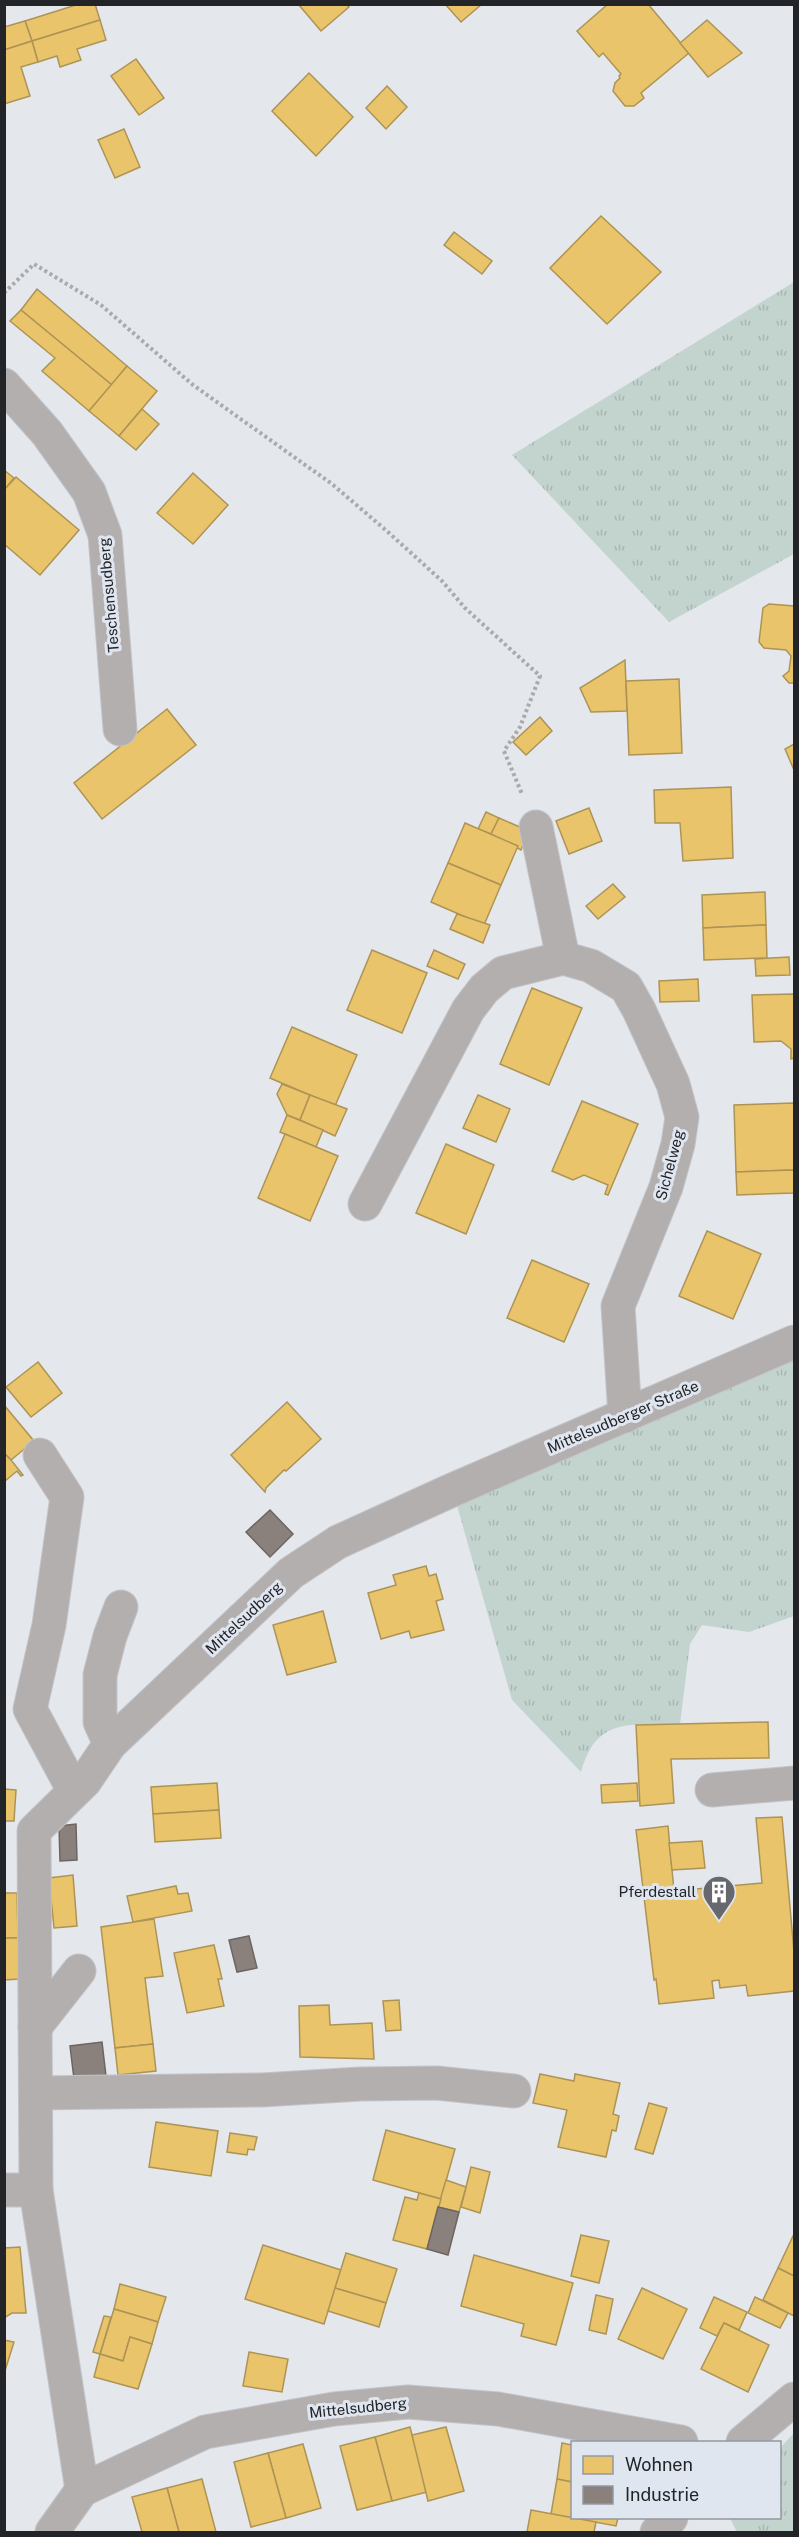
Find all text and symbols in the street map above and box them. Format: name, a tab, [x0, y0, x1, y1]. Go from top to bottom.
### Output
street label: Teschensudberg	[95, 537, 122, 653]
street label: Sichelweg	[652, 1128, 687, 1202]
street label: Mittelsudberger Straße	[545, 1377, 701, 1456]
street label: Mittelsudberg	[202, 1578, 285, 1657]
building icon: Pferdestall	[701, 1874, 737, 1921]
place label: Pferdestall	[619, 1883, 696, 1900]
street label: Mittelsudberg	[308, 2394, 408, 2421]
legend	[571, 2441, 781, 2519]
text: Wohnen	[625, 2454, 693, 2475]
text: Industrie	[625, 2484, 699, 2505]

